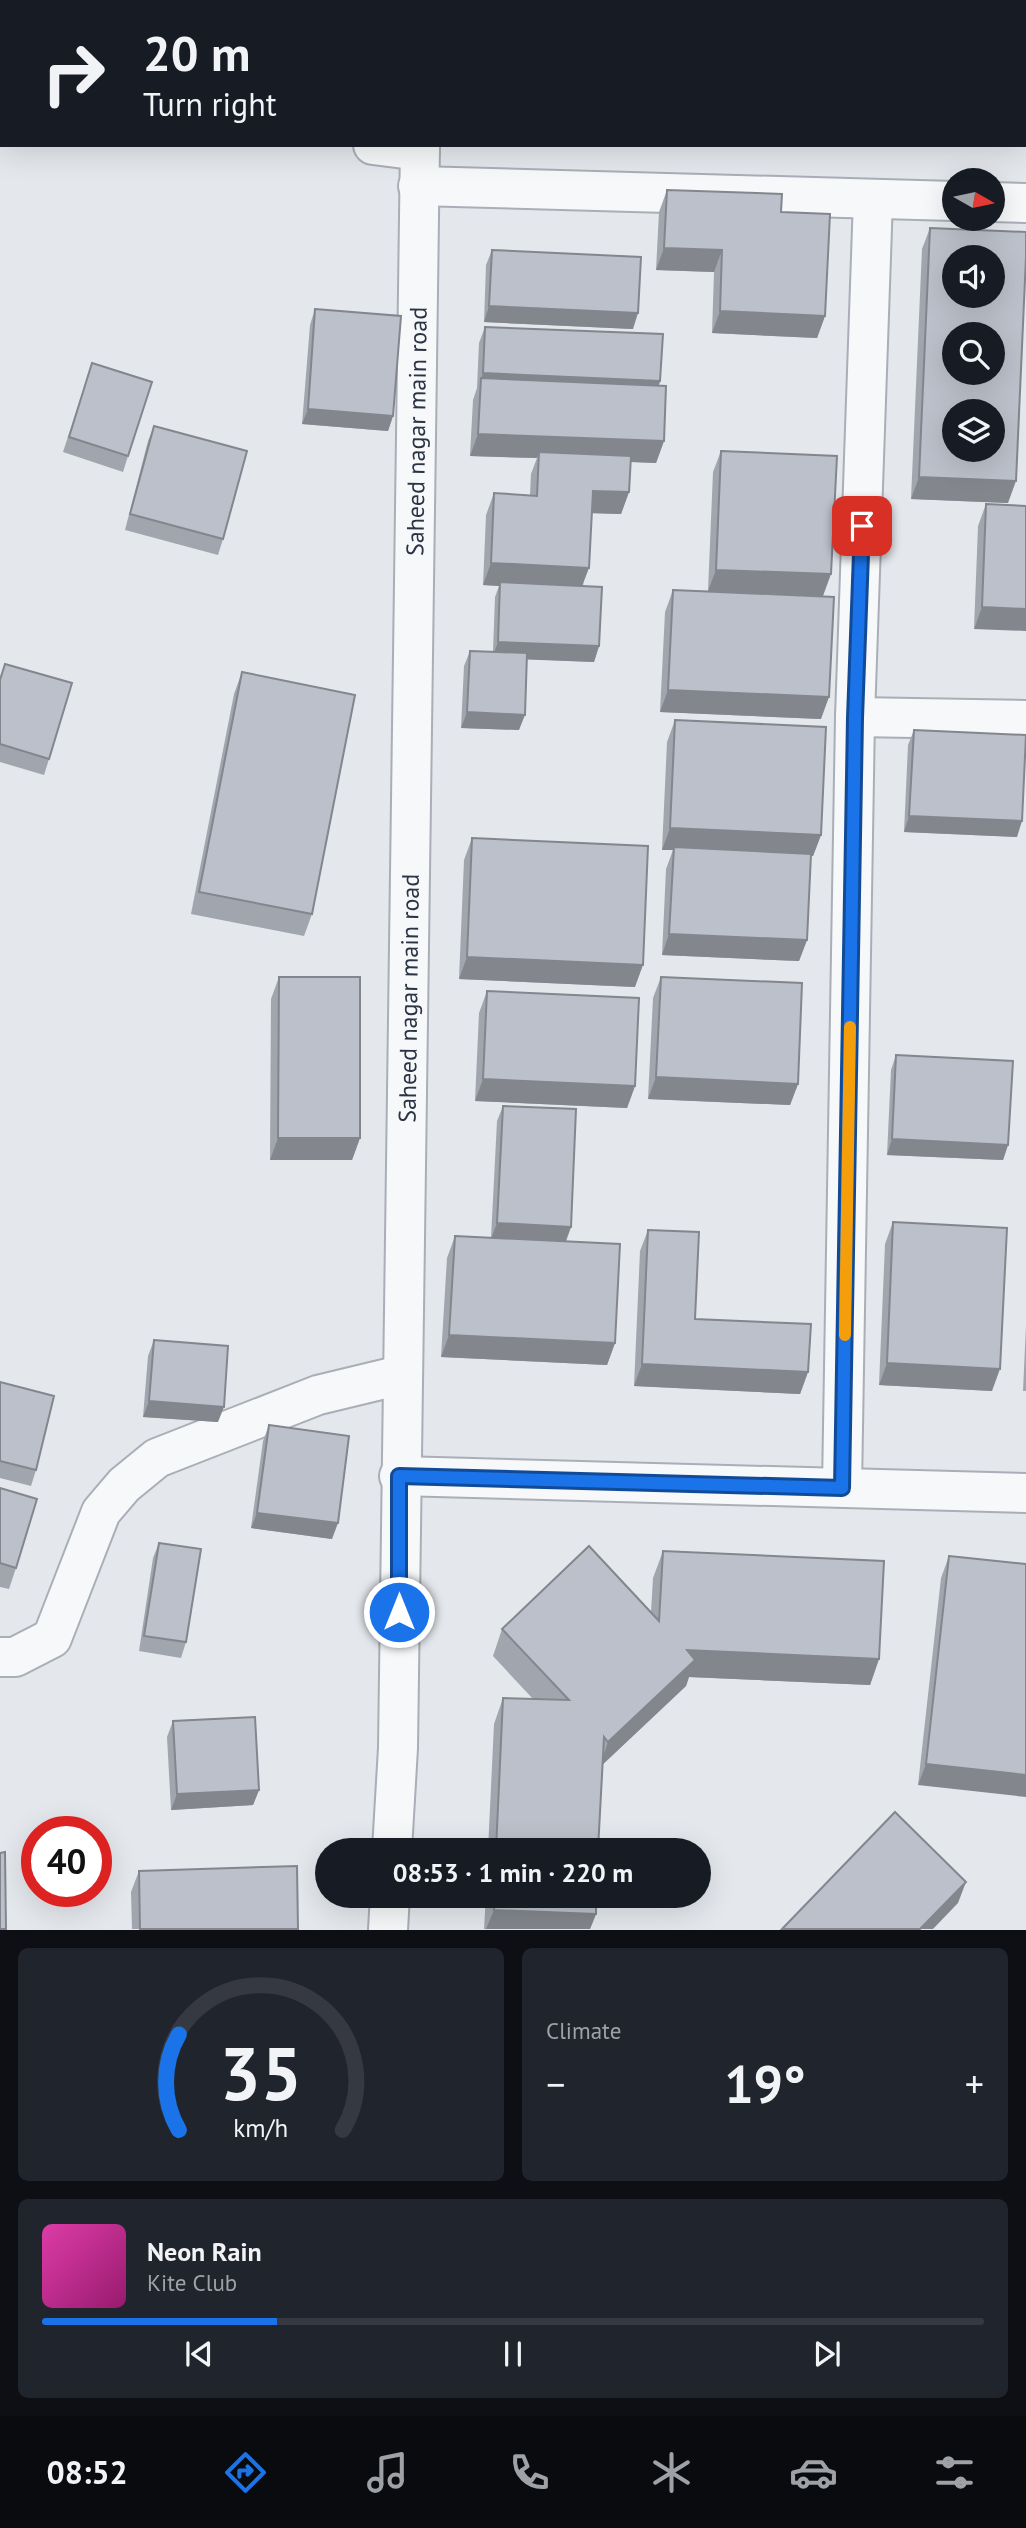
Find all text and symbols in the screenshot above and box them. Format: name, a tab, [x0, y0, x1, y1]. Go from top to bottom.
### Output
text: 20 m	[143, 21, 250, 85]
icon: right	[28, 28, 119, 119]
text: Turn right	[143, 83, 277, 125]
north arrow	[942, 168, 1004, 231]
map controls	[942, 168, 1005, 462]
button: sound	[942, 245, 1005, 308]
street label: Saheed nagar main road	[399, 307, 433, 556]
button: search	[942, 322, 1005, 385]
button: layers	[942, 399, 1005, 462]
pin	[832, 496, 892, 556]
icon: arrive	[843, 507, 881, 545]
street label: Saheed nagar main road	[391, 874, 425, 1123]
position arrow	[362, 1575, 436, 1649]
speed limit sign: 40	[21, 1816, 112, 1907]
text: 08:53 · 1 min · 220 m	[393, 1856, 633, 1889]
text: Climate	[546, 2016, 621, 2045]
text: 35	[220, 2027, 302, 2121]
text: 19°	[724, 2050, 806, 2117]
text: −	[546, 2059, 565, 2108]
text: +	[965, 2059, 984, 2108]
text: km/h	[234, 2112, 288, 2144]
text: Neon Rain	[147, 2235, 262, 2268]
text: Kite Club	[147, 2268, 237, 2297]
icon: previous	[180, 2335, 218, 2373]
icon: pause	[494, 2335, 532, 2373]
icon: next	[808, 2335, 846, 2373]
icon: directions	[221, 2448, 270, 2497]
icon: music	[363, 2448, 412, 2497]
icon: phone	[505, 2448, 554, 2497]
icon: climate	[647, 2448, 696, 2497]
icon: car	[789, 2448, 838, 2497]
icon: filters	[930, 2448, 979, 2497]
text: 08:52	[46, 2451, 128, 2493]

